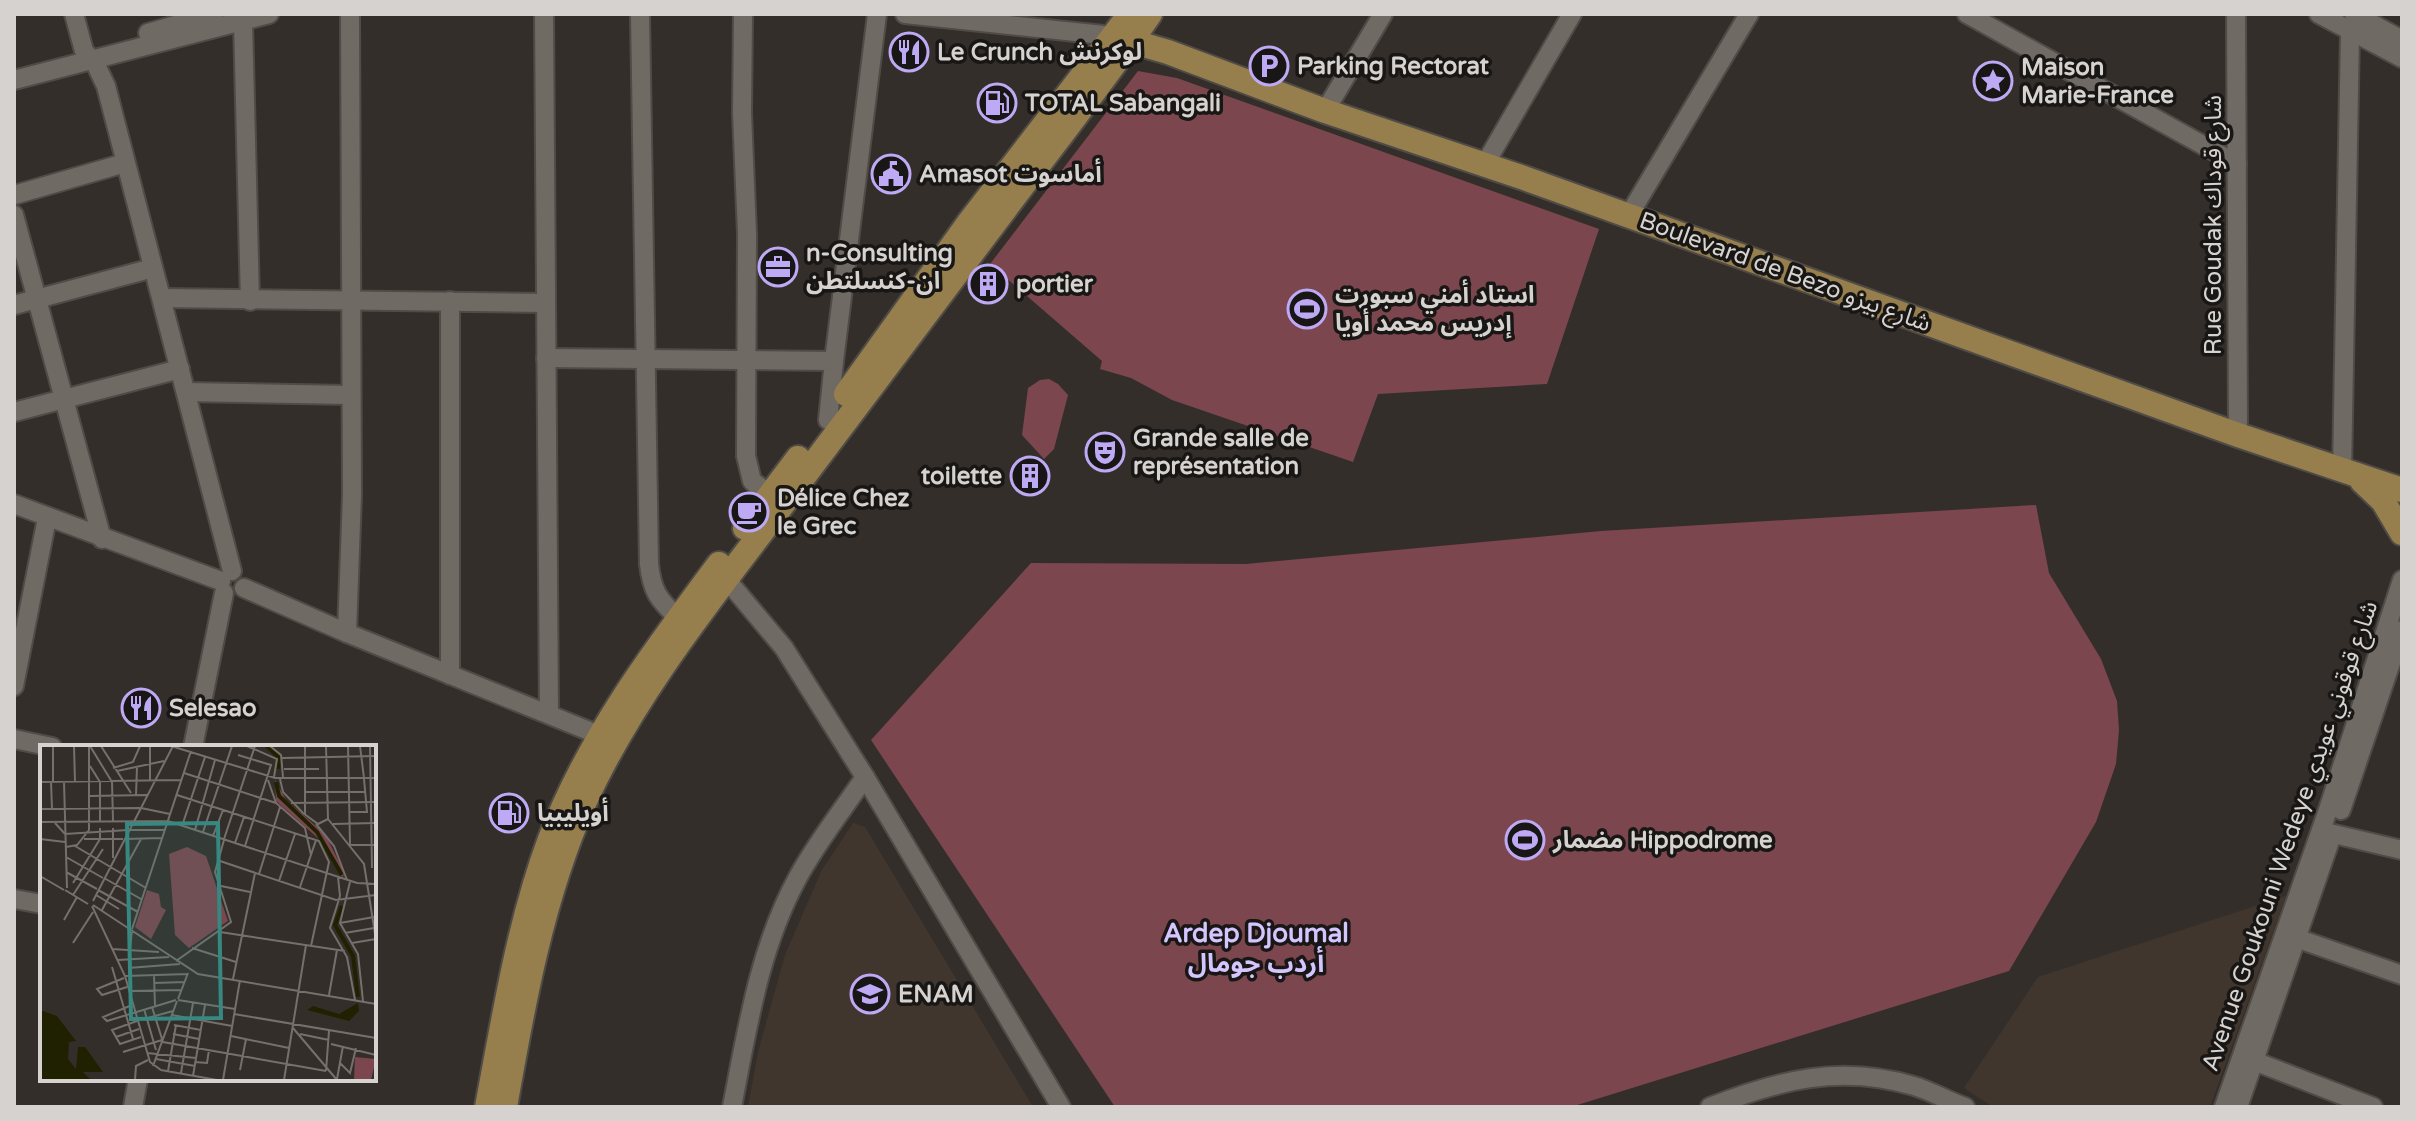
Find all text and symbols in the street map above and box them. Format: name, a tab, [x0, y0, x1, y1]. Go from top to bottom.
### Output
restaurant icon: Le Crunch لوكرنش	[888, 31, 930, 73]
place label: Le Crunch لوكرنش	[937, 38, 1142, 67]
parking icon: Parking Rectorat	[1248, 45, 1290, 87]
place label: Parking Rectorat	[1297, 52, 1490, 81]
place label: Maison Marie-France	[2021, 53, 2174, 110]
place icon: Maison Marie-France	[1972, 60, 2014, 102]
fuel station icon: TOTAL Sabangali	[976, 82, 1018, 124]
place label: TOTAL Sabangali	[1024, 89, 1221, 118]
street label: Rue Goudak شارع قوداك	[2199, 95, 2230, 355]
public building icon: Amasot أماسوت	[870, 153, 912, 195]
place label: Amasot أماسوت	[919, 158, 1102, 189]
street label: Boulevard de Bezo شارع بيزو	[1635, 206, 1935, 340]
place label: n-Consulting ان-كنسلتطن	[806, 239, 953, 296]
office icon: n-Consulting ان-كنسلتطن	[757, 246, 799, 288]
building icon: portier	[967, 263, 1009, 305]
place label: portier	[1016, 270, 1094, 299]
place label: استاد أمني سبورت إدريس محمد أويا	[1335, 279, 1535, 339]
sports icon: استاد أمني سبورت إدريس محمد أويا	[1286, 288, 1328, 330]
place label: Grande salle de représentation	[1133, 424, 1309, 481]
theatre icon: Grande salle de représentation	[1084, 431, 1126, 473]
building icon: toilette	[1009, 455, 1051, 497]
place label: toilette	[921, 462, 1002, 491]
place label: Délice Chez le Grec	[777, 484, 910, 541]
cafe icon: Délice Chez le Grec	[728, 491, 770, 533]
street label: Avenue Goukouni Wedeye شارع قوقوني عويدي	[2196, 597, 2388, 1076]
restaurant icon: Selesao	[120, 687, 162, 729]
place label: Selesao	[169, 694, 257, 723]
inset map	[40, 745, 376, 1081]
fuel station icon: أويليبيا	[488, 792, 530, 834]
place label: أويليبيا	[537, 797, 609, 828]
sports icon: مضمار Hippodrome	[1504, 819, 1546, 861]
place label: مضمار Hippodrome	[1552, 826, 1773, 855]
district label: Ardep Djoumal أردب جومال	[1163, 918, 1349, 979]
school or university icon: ENAM	[849, 973, 891, 1015]
place label: ENAM	[898, 980, 974, 1009]

